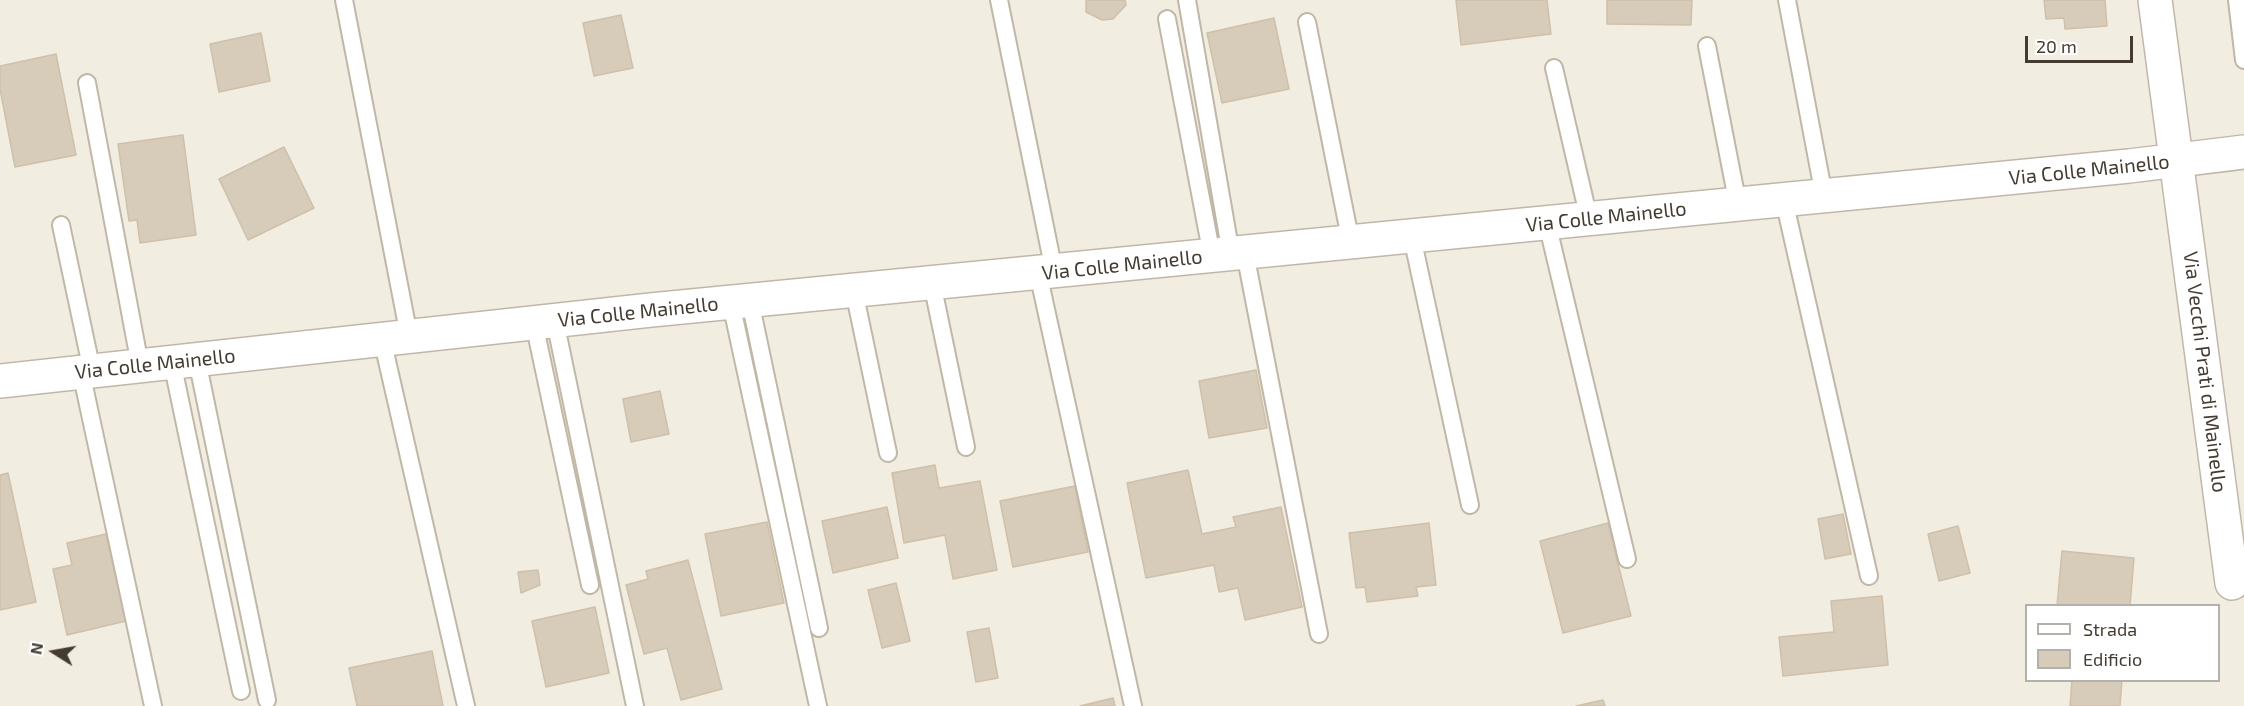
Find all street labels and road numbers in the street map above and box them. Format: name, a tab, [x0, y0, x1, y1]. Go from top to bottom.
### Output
street label: Via Colle Mainello	[2007, 150, 2171, 190]
street label: Via Colle Mainello	[1524, 197, 1688, 237]
street label: Via Colle Mainello	[1040, 245, 1204, 285]
street label: Via Vecchi Prati di Mainello	[2178, 250, 2232, 494]
street label: Via Colle Mainello	[556, 292, 720, 332]
street label: Via Colle Mainello	[73, 344, 237, 384]

